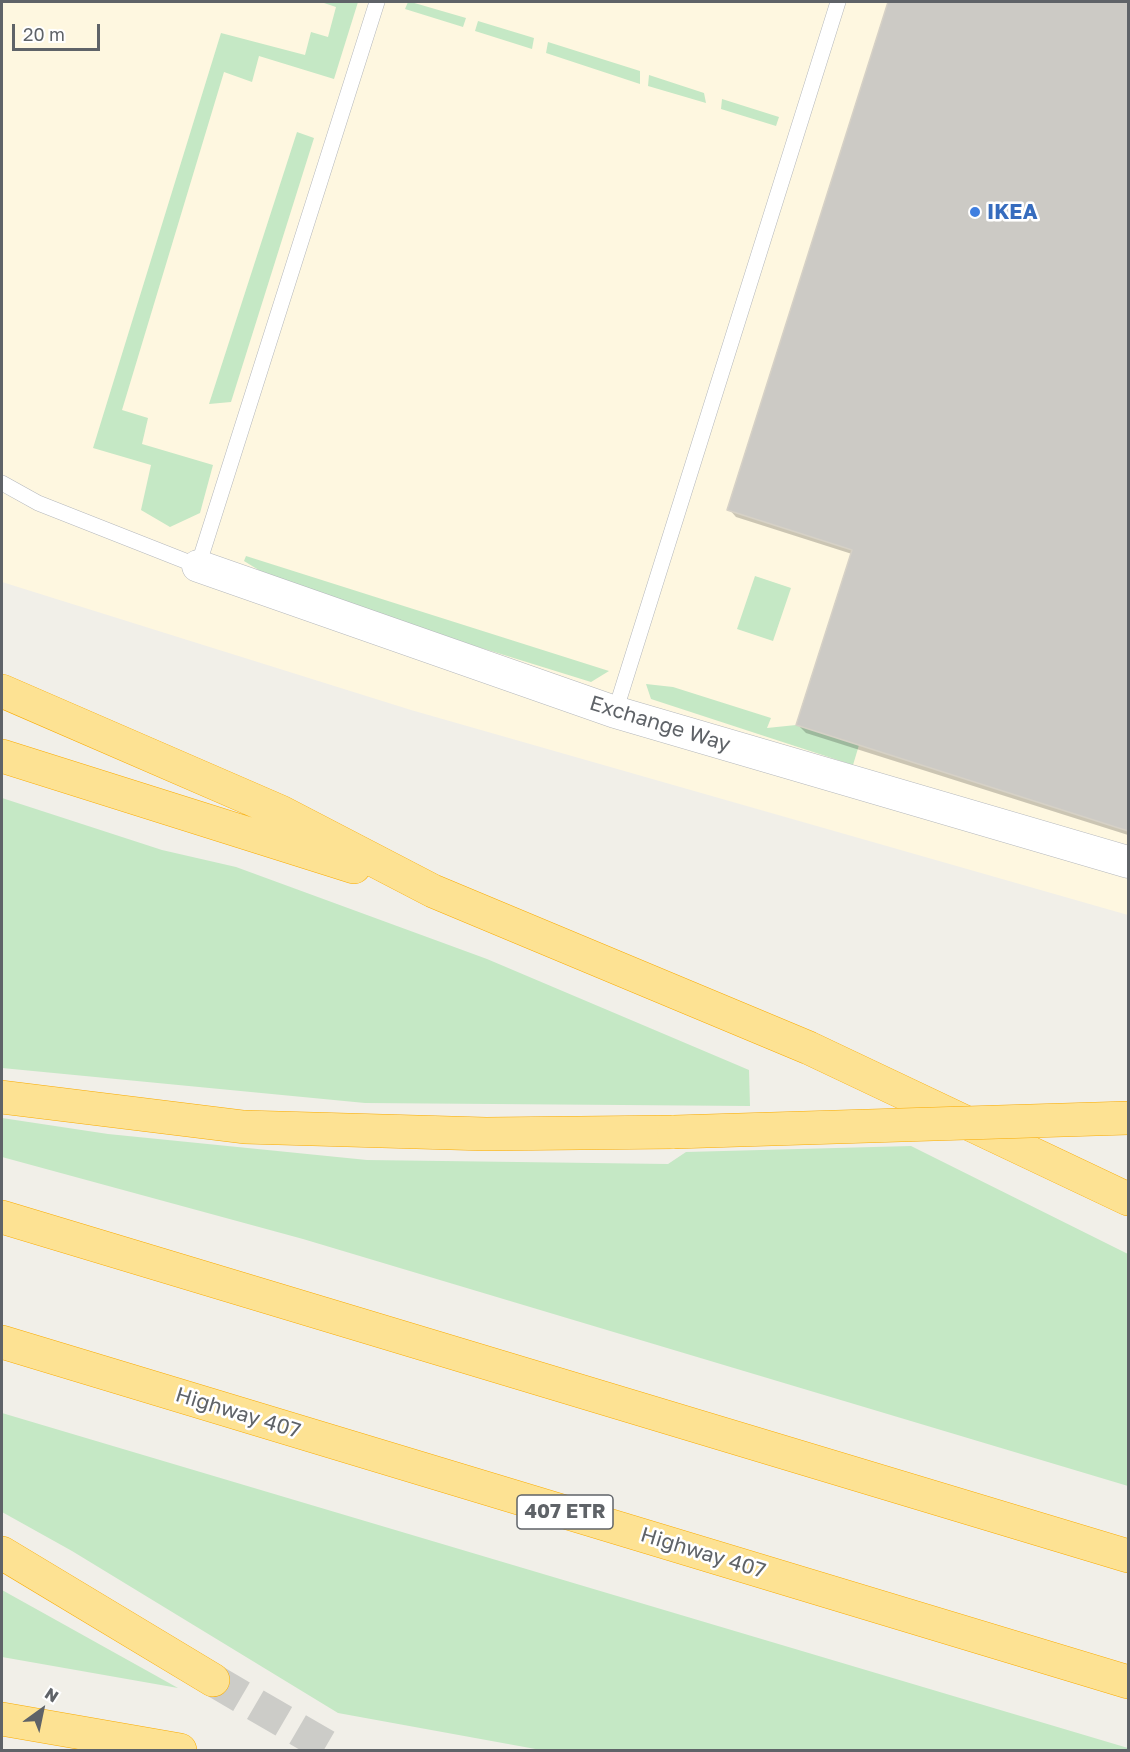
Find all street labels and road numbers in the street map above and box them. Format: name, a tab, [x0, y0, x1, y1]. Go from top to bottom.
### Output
street label: Exchange Way	[587, 691, 733, 757]
street label: Highway 407	[173, 1382, 303, 1444]
road number: 407 ETR	[517, 1495, 613, 1529]
street label: Highway 407	[638, 1522, 768, 1584]

